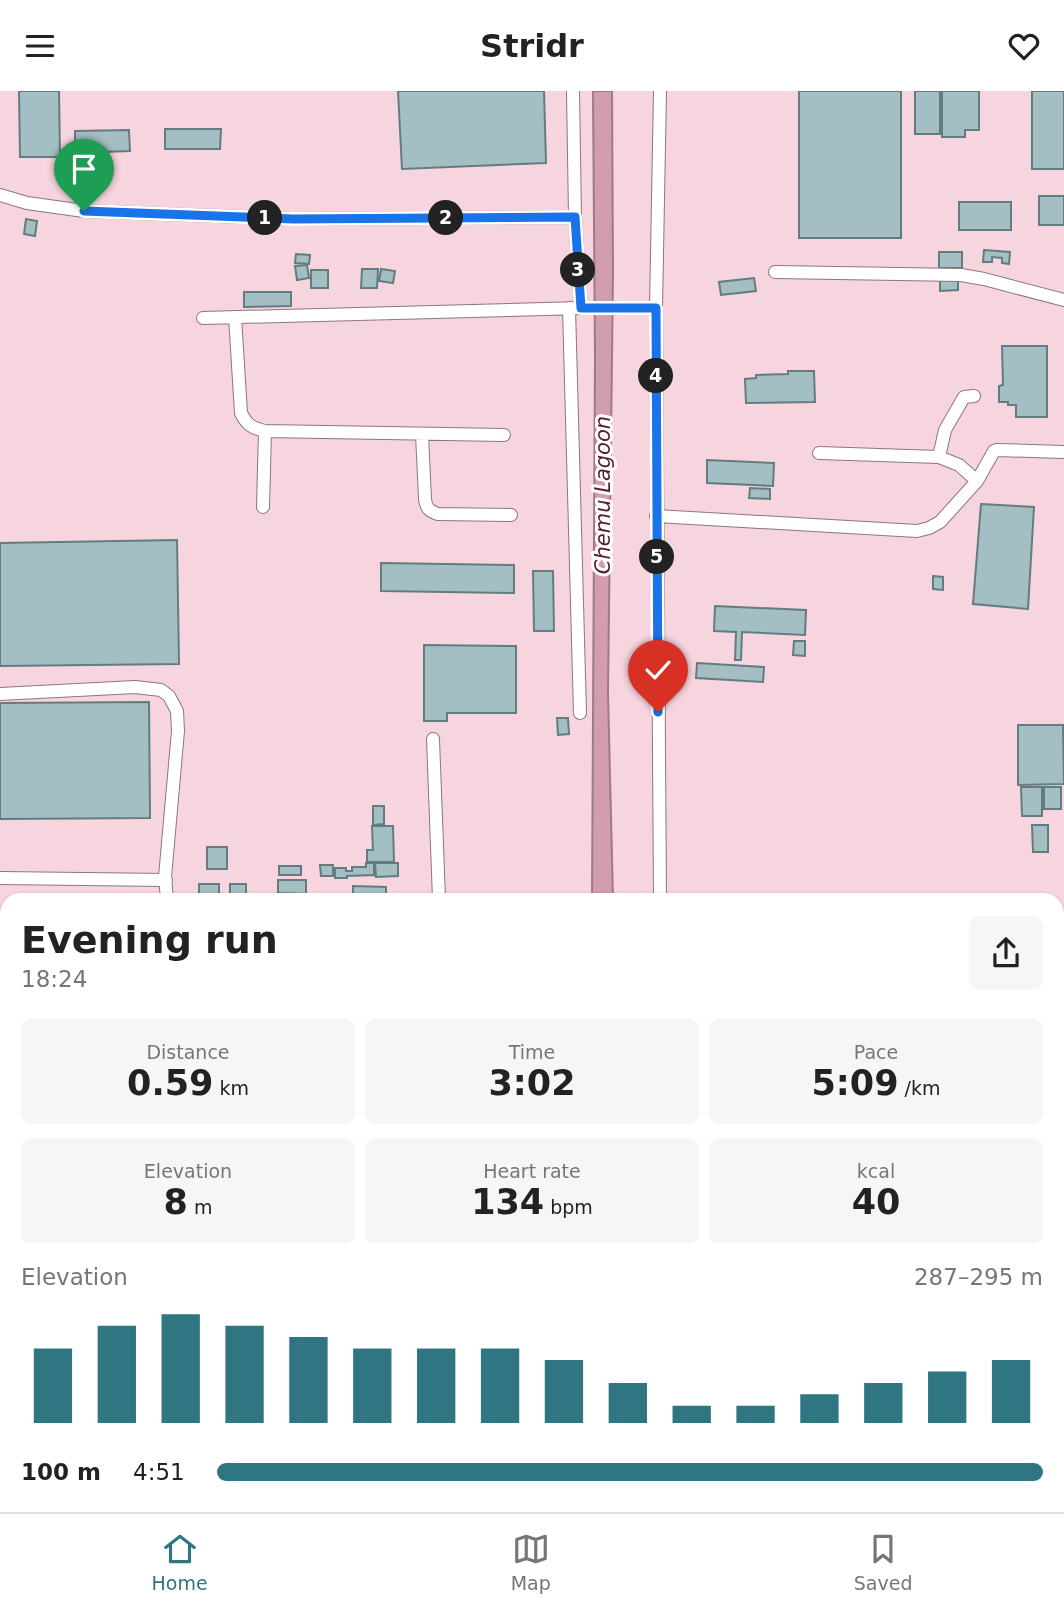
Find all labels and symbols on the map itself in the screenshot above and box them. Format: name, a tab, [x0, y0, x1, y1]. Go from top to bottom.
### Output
pin	[54, 139, 114, 211]
pin: 1	[247, 201, 282, 235]
pin: 2	[428, 201, 464, 235]
pin: 3	[560, 253, 596, 287]
pin: 4	[638, 359, 674, 393]
water label: Chemu Lagoon	[591, 416, 615, 574]
pin: 5	[640, 539, 674, 575]
pin	[628, 640, 688, 712]

